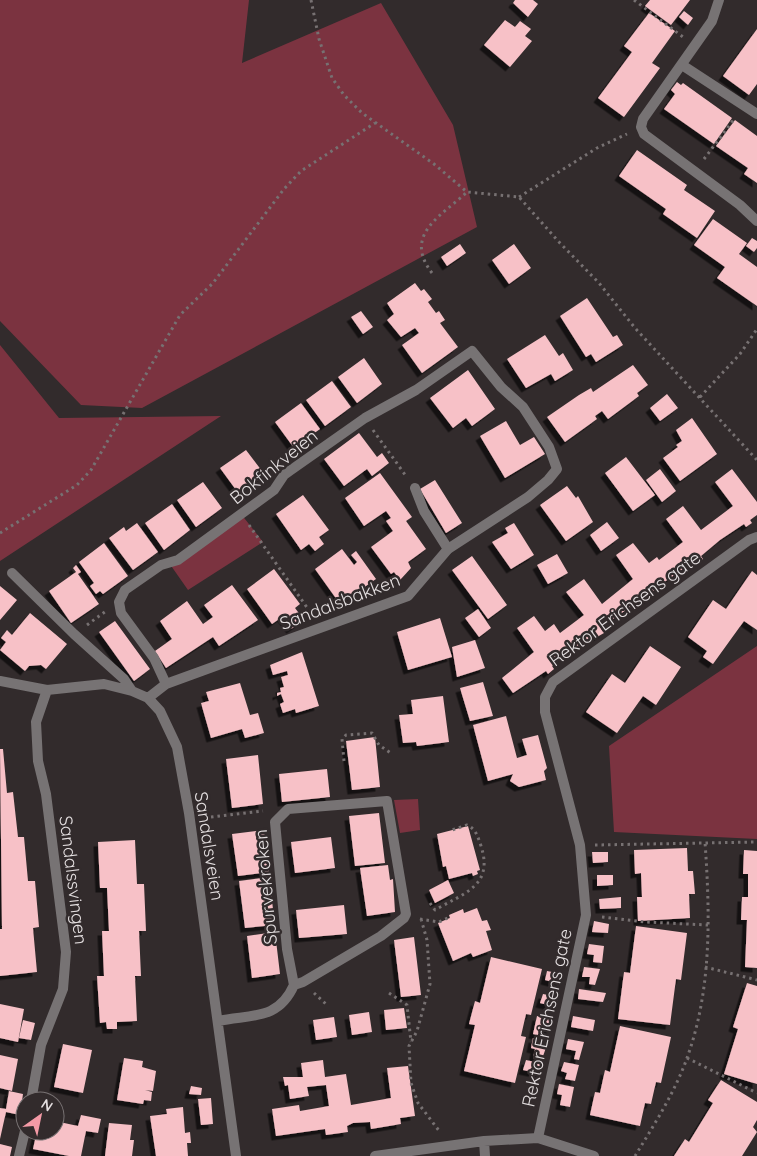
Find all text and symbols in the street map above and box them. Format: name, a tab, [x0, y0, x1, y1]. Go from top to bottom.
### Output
street label: Bokfinkveien	[225, 424, 322, 509]
street label: Rektor Erichsens gate	[544, 546, 705, 671]
street label: Sandalsbakken	[276, 568, 403, 635]
street label: Sandalsveien	[190, 790, 229, 902]
street label: Sandalssvingen	[54, 814, 93, 946]
street label: Spurvekroken	[249, 828, 282, 946]
street label: Rektor Erichsens gate	[516, 927, 577, 1109]
north arrow	[15, 1091, 65, 1141]
text: N	[38, 1095, 56, 1115]

